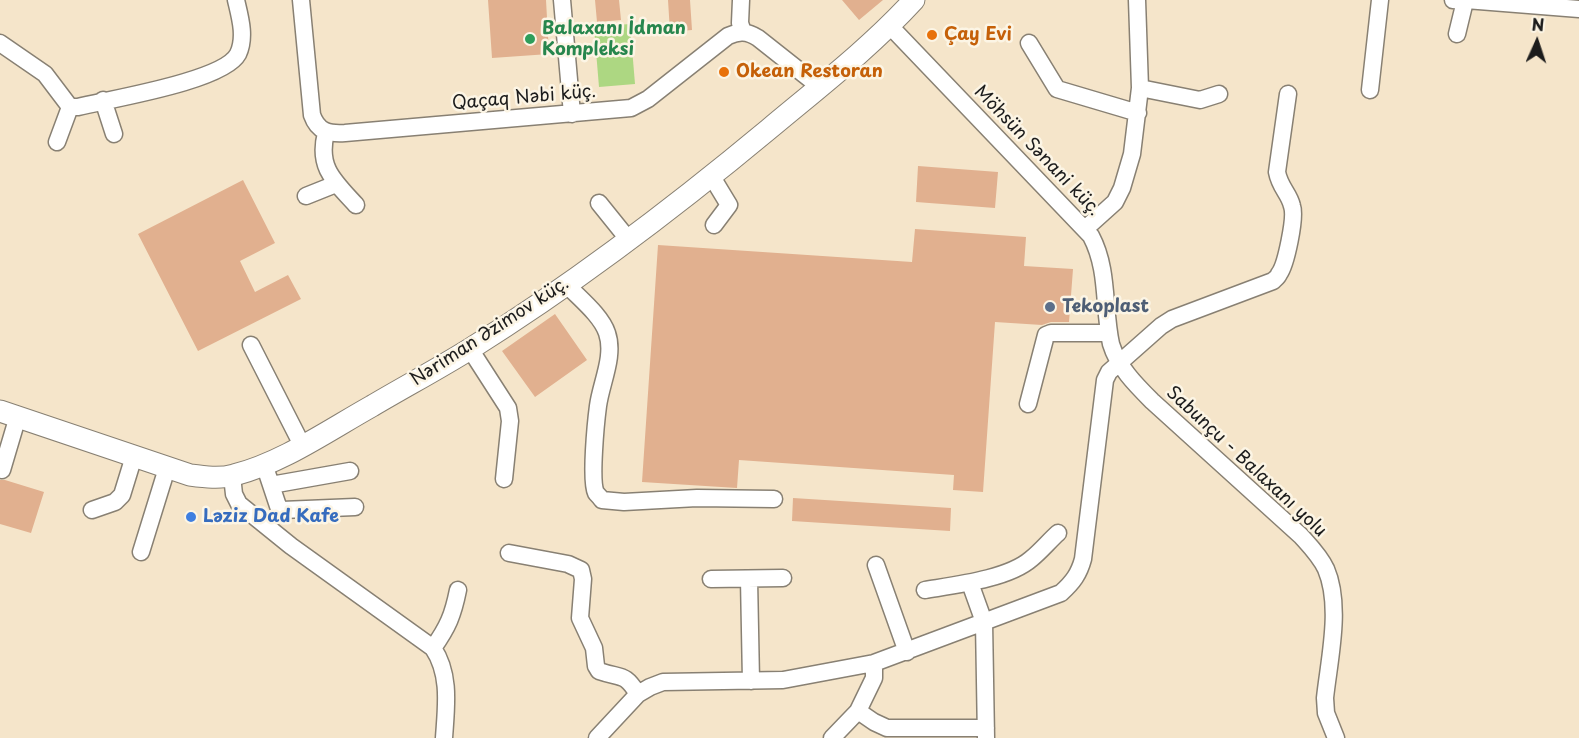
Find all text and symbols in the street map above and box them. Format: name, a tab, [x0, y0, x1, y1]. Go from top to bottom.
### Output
north arrow	[1507, 12, 1567, 72]
text: N	[1531, 12, 1545, 36]
place label: Balaxanı İdman Kompleksi	[542, 18, 686, 60]
place label: Çay Evi	[944, 24, 1012, 46]
marker: Çay Evi	[925, 28, 939, 42]
marker: Balaxanı İdman Kompleksi	[523, 32, 537, 46]
place label: Okean Restoran	[736, 61, 883, 83]
marker: Okean Restoran	[717, 65, 731, 79]
street label: Qaçaq Nəbi küç.	[451, 81, 597, 115]
street label: Möhsün Sənani küç.	[969, 81, 1105, 221]
street label: Nəriman Əzimov küç.	[407, 273, 573, 391]
place label: Tekoplast	[1062, 296, 1149, 318]
marker: Tekoplast	[1043, 300, 1057, 314]
street label: Sabunçu - Balaxanı yolu	[1161, 382, 1331, 542]
place label: Ləziz Dad Kafe	[203, 506, 339, 528]
marker: Ləziz Dad Kafe	[184, 510, 198, 524]

